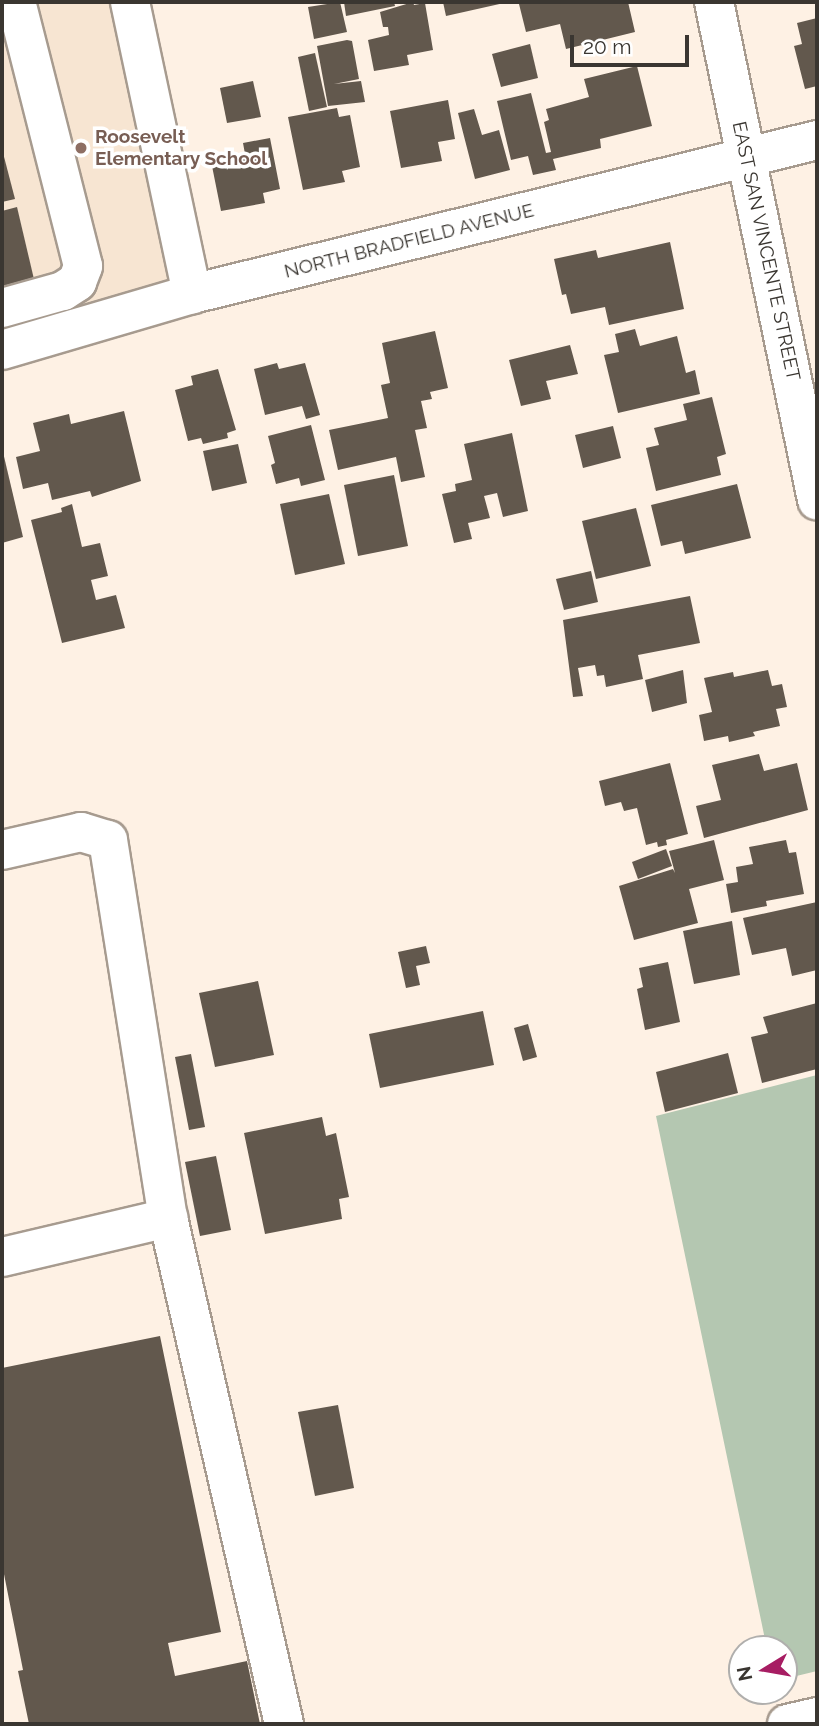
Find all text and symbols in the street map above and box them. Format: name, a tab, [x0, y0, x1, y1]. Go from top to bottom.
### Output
scale bar	[574, 21, 693, 65]
text: 20 m	[583, 34, 631, 59]
street label: EAST SAN VINCENTE STREET	[727, 119, 805, 383]
place label: Roosevelt Elementary School	[95, 126, 268, 170]
marker: Roosevelt Elementary School	[73, 140, 89, 156]
street label: NORTH BRADFIELD AVENUE	[282, 199, 536, 283]
north arrow	[728, 1635, 798, 1705]
text: N	[732, 1664, 757, 1683]

